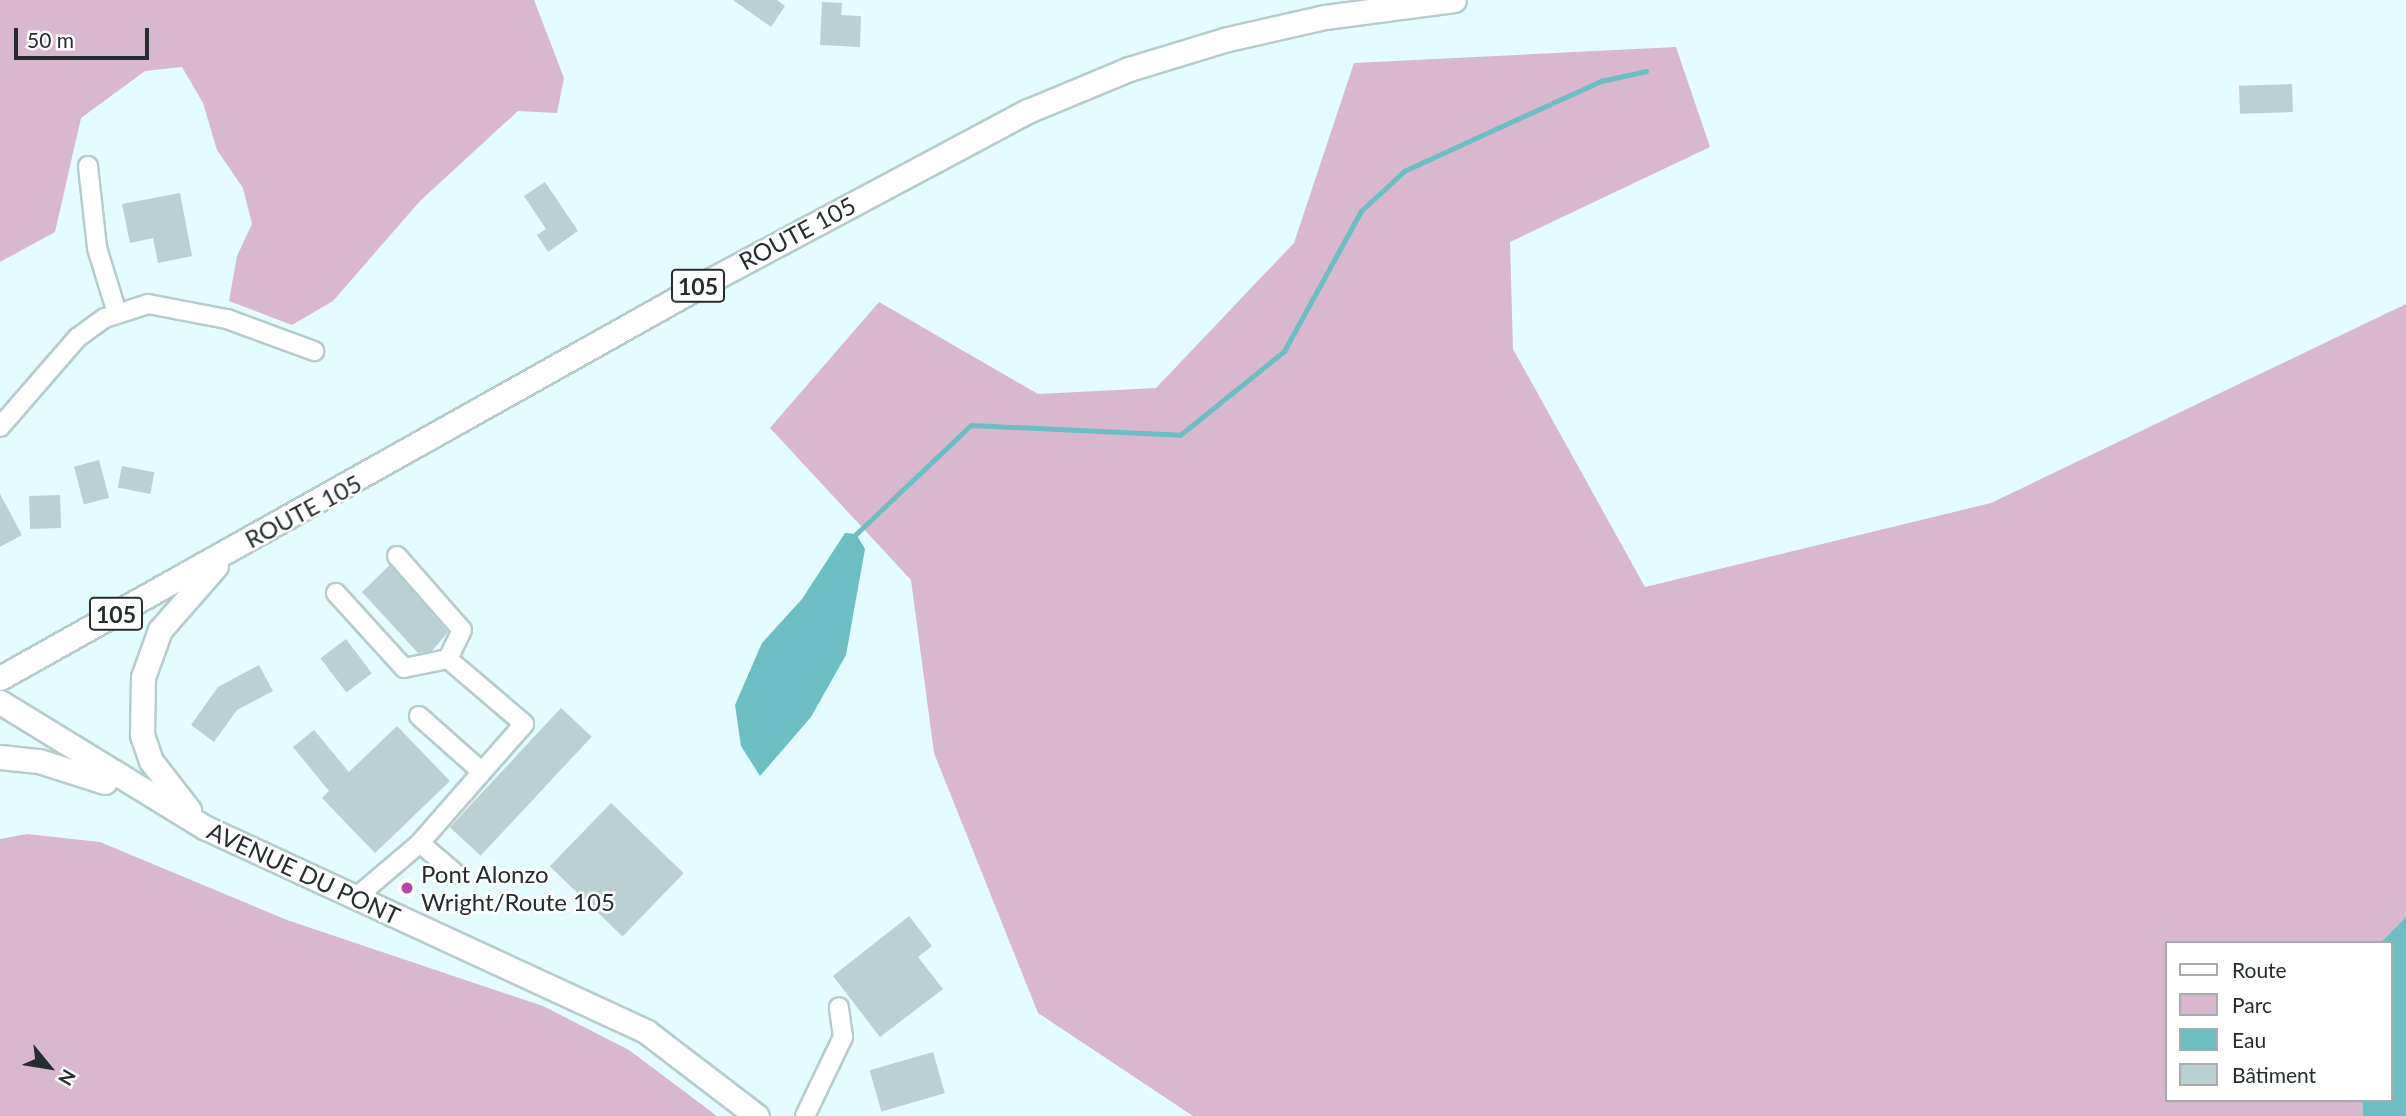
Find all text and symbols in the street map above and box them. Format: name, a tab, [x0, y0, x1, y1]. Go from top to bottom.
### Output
scale bar	[18, 14, 152, 58]
text: 50 m	[27, 27, 74, 52]
street label: ROUTE 105	[734, 190, 860, 276]
road number: 105	[670, 266, 726, 306]
street label: ROUTE 105	[240, 468, 366, 554]
road number: 105	[88, 594, 144, 634]
street label: AVENUE DU PONT	[203, 816, 405, 930]
place label: Pont Alonzo Wright/Route 105	[421, 860, 615, 916]
marker: Pont Alonzo Wright/Route 105	[399, 880, 415, 896]
legend	[2164, 941, 2392, 1102]
text: Route	[2232, 957, 2287, 982]
text: Parc	[2232, 992, 2272, 1017]
text: Eau	[2232, 1027, 2266, 1052]
north arrow	[14, 1032, 84, 1102]
text: Bâtiment	[2232, 1062, 2316, 1087]
text: N	[54, 1066, 81, 1090]

